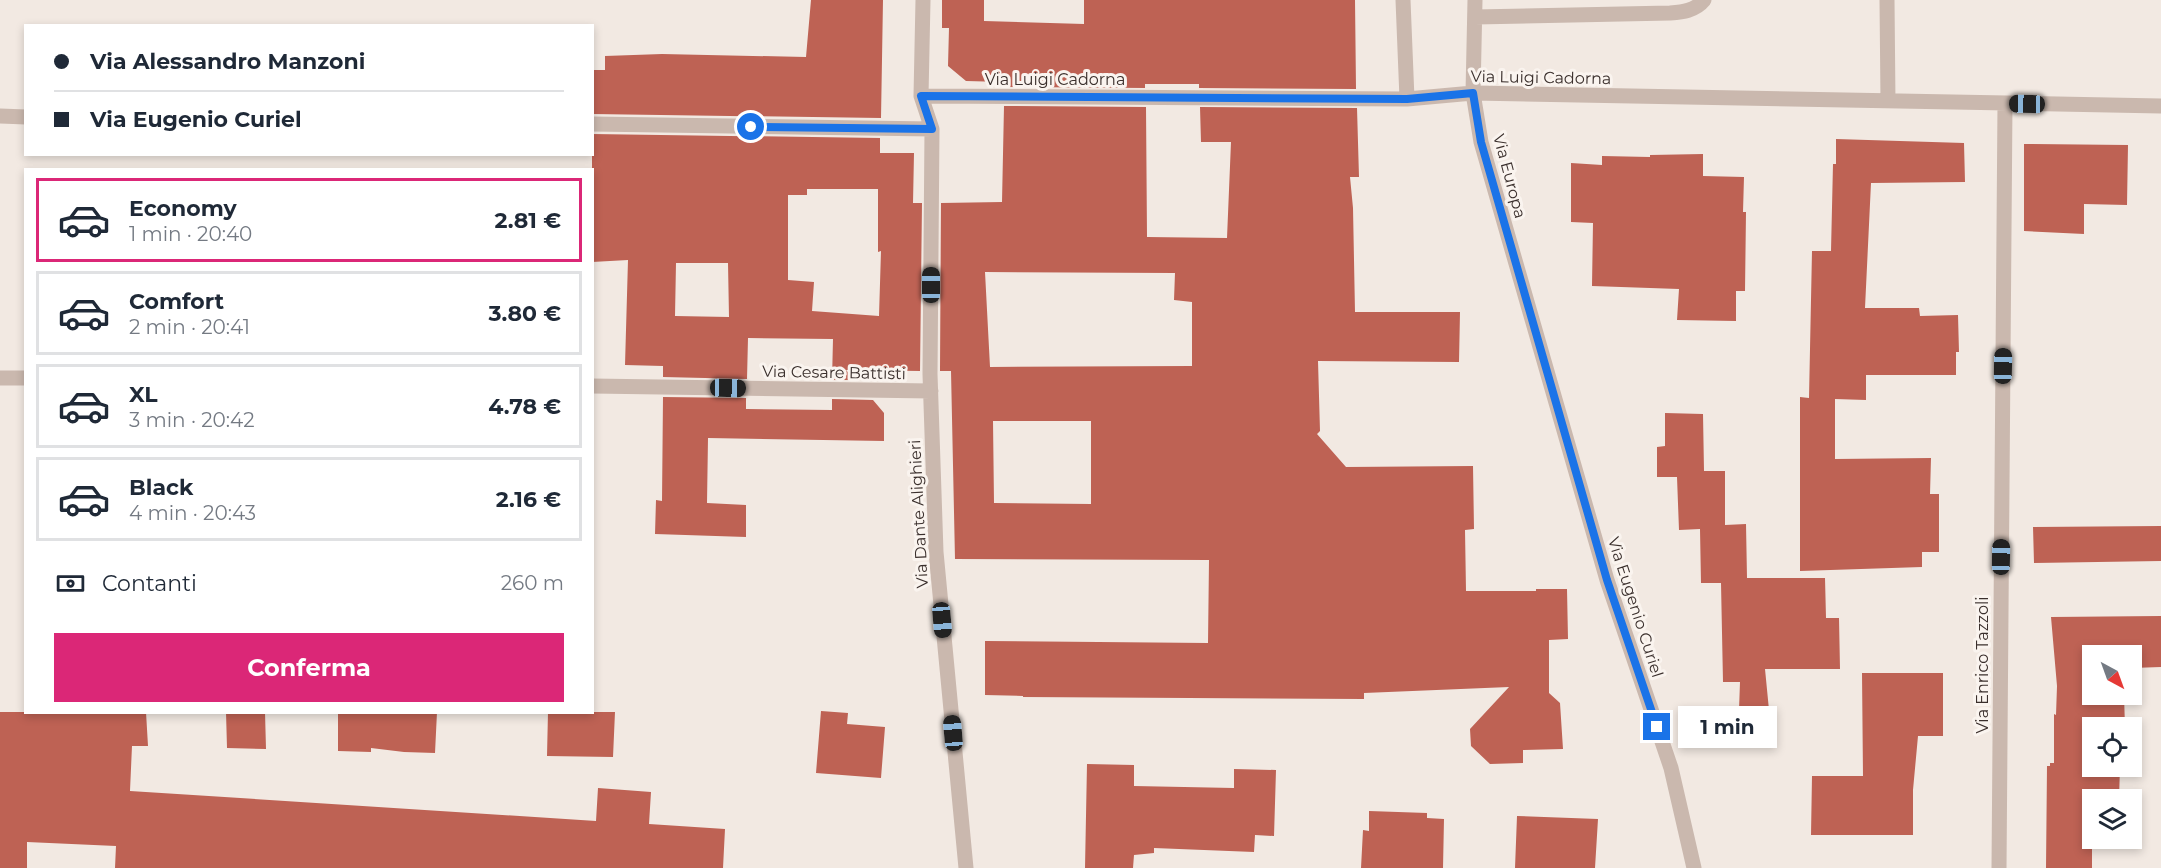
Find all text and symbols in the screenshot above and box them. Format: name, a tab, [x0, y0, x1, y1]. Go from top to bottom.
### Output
text: Via Alessandro Manzoni	[90, 48, 365, 75]
street label: Via Luigi Cadorna	[1470, 67, 1612, 88]
street label: Via Luigi Cadorna	[985, 70, 1125, 89]
car	[2009, 95, 2045, 113]
text: Via Eugenio Curiel	[90, 106, 302, 133]
route start	[737, 113, 764, 140]
street label: Via Europa	[1489, 132, 1530, 220]
icon: car	[57, 193, 111, 247]
text: Economy	[129, 195, 237, 222]
text: 2.81 €	[495, 207, 561, 234]
text: 1 min · 20:40	[129, 222, 252, 246]
car	[922, 267, 940, 303]
icon: car	[57, 286, 111, 340]
text: Comfort	[129, 288, 224, 315]
text: 3.80 €	[488, 300, 561, 327]
text: 2 min · 20:41	[129, 315, 250, 339]
car	[1994, 348, 2012, 384]
street label: Via Cesare Battisti	[762, 362, 906, 383]
icon: car	[57, 379, 111, 433]
car	[710, 379, 746, 397]
text: XL	[129, 381, 158, 408]
text: 4.78 €	[488, 393, 561, 420]
text: 3 min · 20:42	[129, 408, 255, 432]
street label: Via Dante Alighieri	[905, 439, 932, 589]
icon: car	[57, 472, 111, 526]
text: Black	[129, 474, 193, 501]
text: 2.16 €	[496, 486, 561, 513]
text: 4 min · 20:43	[129, 501, 256, 525]
street label: Via Eugenio Curiel	[1604, 535, 1667, 680]
car	[1992, 539, 2010, 575]
icon: cash	[54, 567, 87, 600]
text: Contanti	[102, 570, 197, 597]
text: 260 m	[501, 571, 564, 595]
street label: Via Enrico Tazzoli	[1973, 596, 1992, 734]
car	[931, 601, 953, 639]
button: Conferma	[54, 633, 564, 702]
north arrow	[2082, 645, 2142, 705]
map controls	[2082, 645, 2142, 849]
callout: 1 min	[1678, 706, 1777, 748]
route end	[1643, 713, 1670, 740]
car	[942, 714, 964, 752]
text: 1 min	[1700, 715, 1755, 739]
button: locate	[2082, 717, 2142, 777]
button: layers	[2082, 789, 2142, 849]

